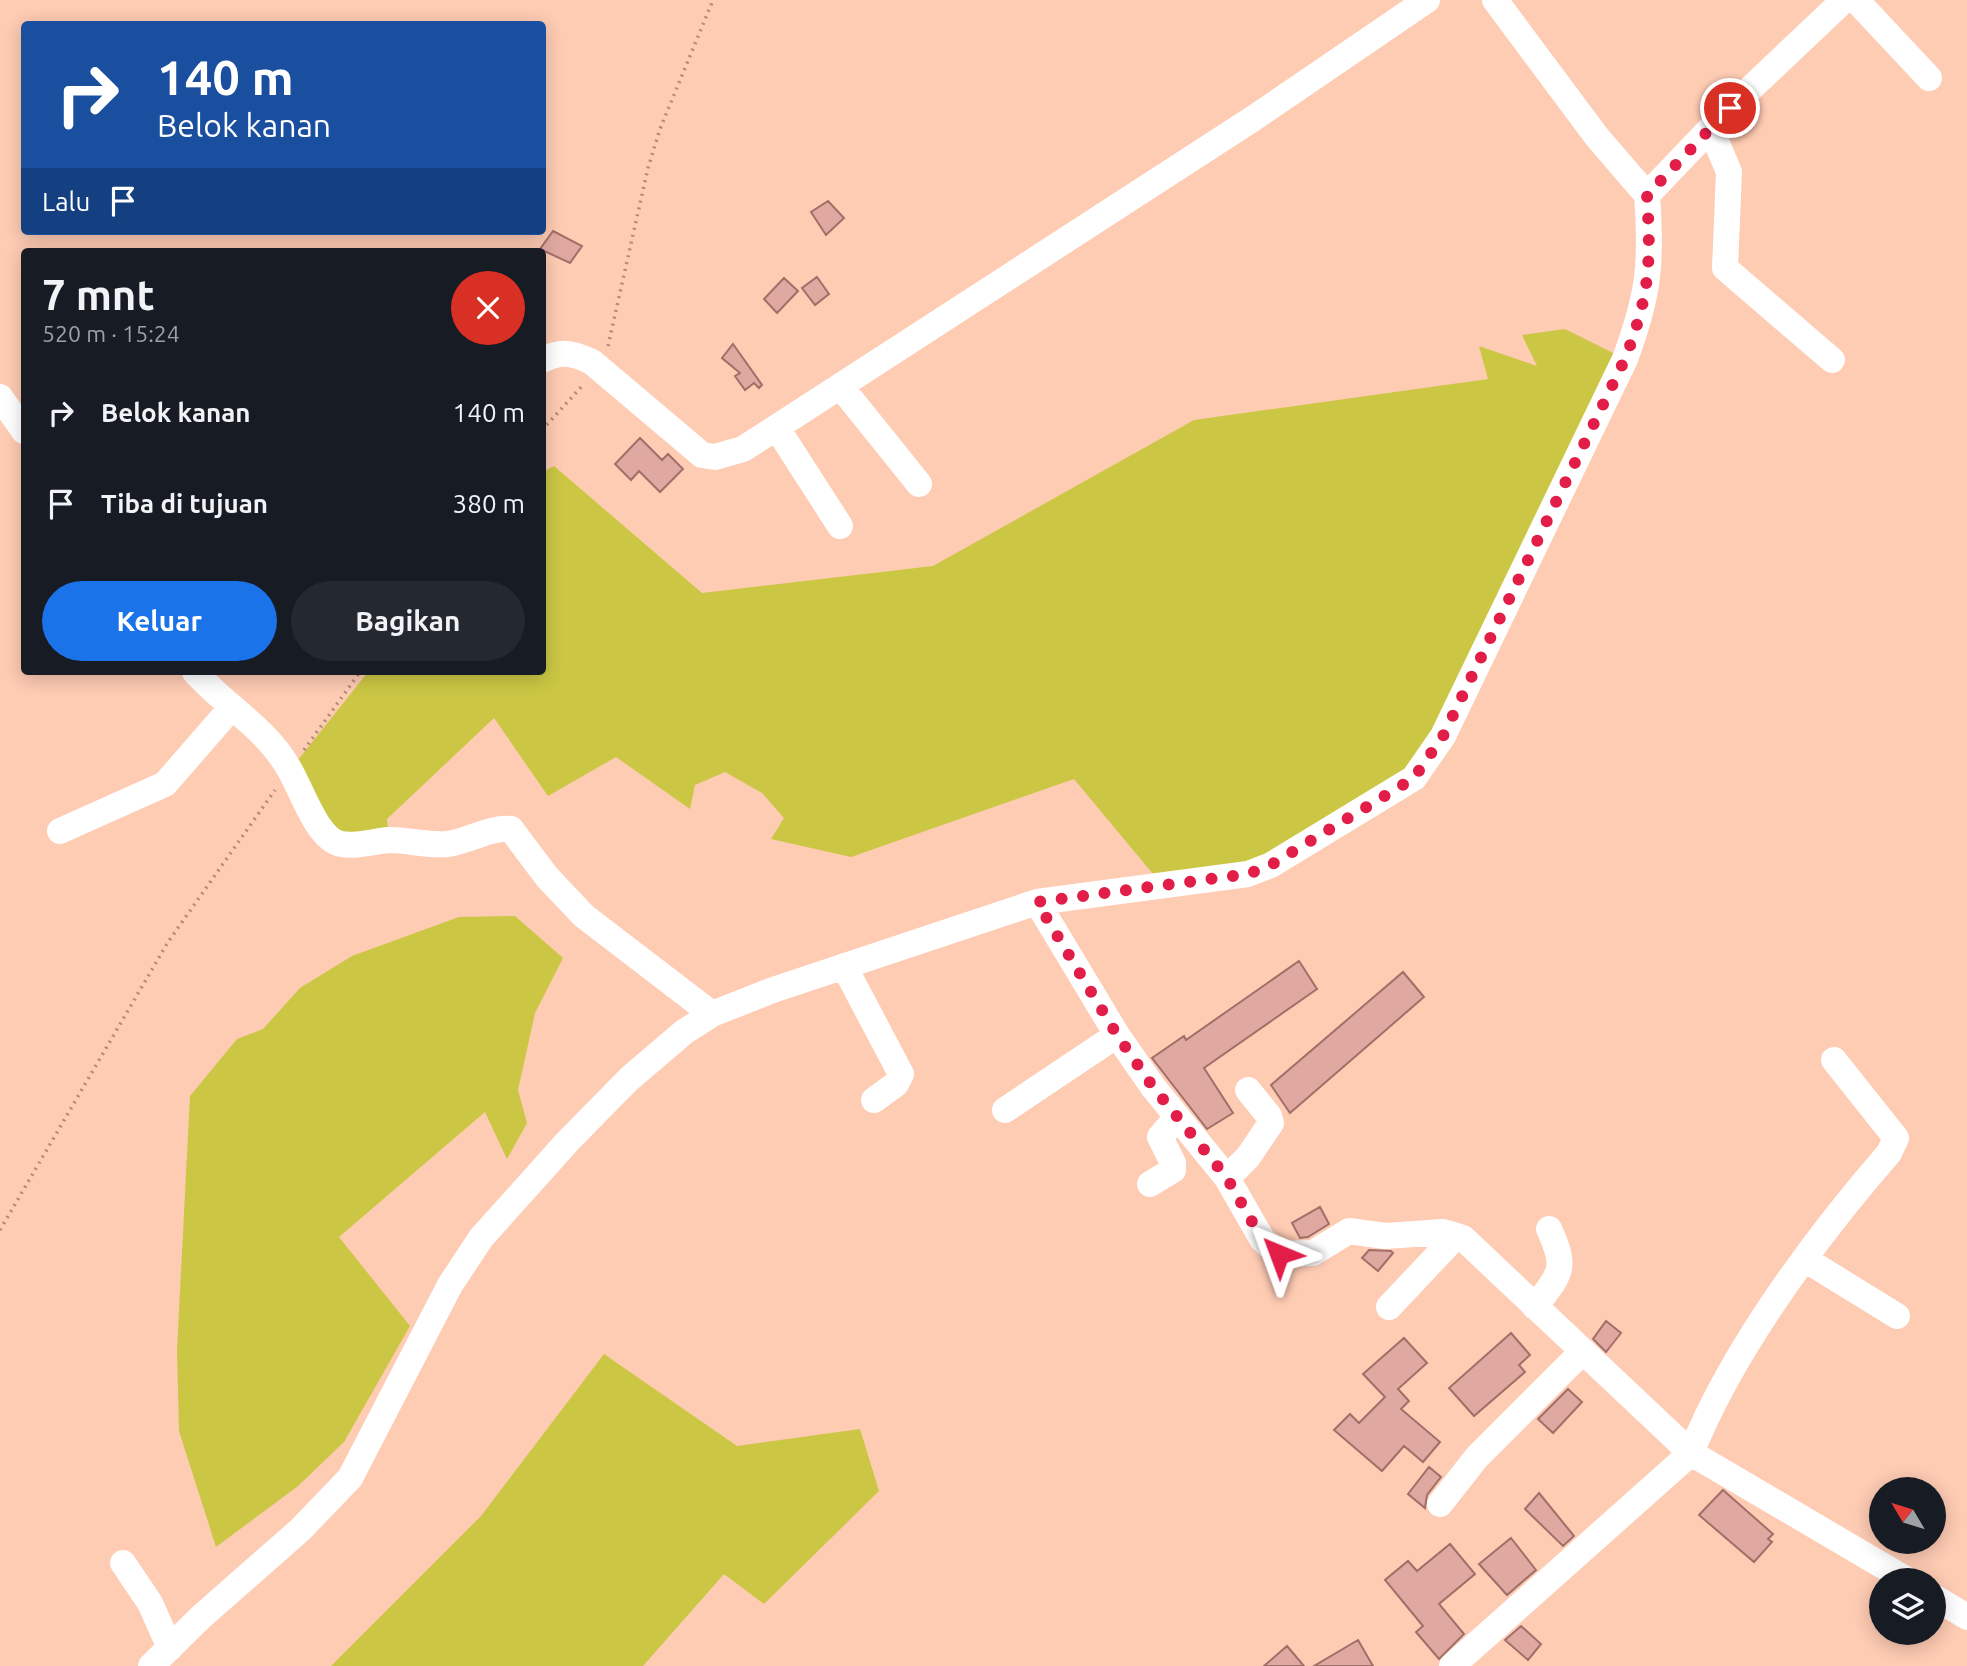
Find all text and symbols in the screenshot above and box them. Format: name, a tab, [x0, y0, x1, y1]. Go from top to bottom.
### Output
icon: right	[42, 49, 133, 140]
text: 140 m	[157, 49, 294, 104]
pin	[1700, 78, 1760, 138]
icon: arrive	[1711, 89, 1749, 127]
text: Belok kanan	[157, 107, 331, 143]
icon: arrive	[104, 182, 142, 220]
text: Lalu	[42, 187, 90, 216]
text: 7 mnt	[42, 271, 155, 318]
button: close	[451, 271, 525, 345]
text: 520 m · 15:24	[42, 321, 180, 346]
icon: right	[42, 394, 80, 432]
text: Belok kanan	[101, 398, 251, 427]
text: 140 m	[453, 398, 525, 427]
icon: arrive	[42, 485, 80, 523]
text: Tiba di tujuan	[101, 489, 268, 518]
text: 380 m	[453, 489, 525, 518]
button: Keluar	[42, 581, 277, 661]
button: Bagikan	[291, 581, 525, 661]
position arrow	[1242, 1217, 1316, 1291]
north arrow	[1869, 1477, 1946, 1554]
map controls	[1869, 1477, 1946, 1645]
button: layers	[1869, 1568, 1946, 1645]

